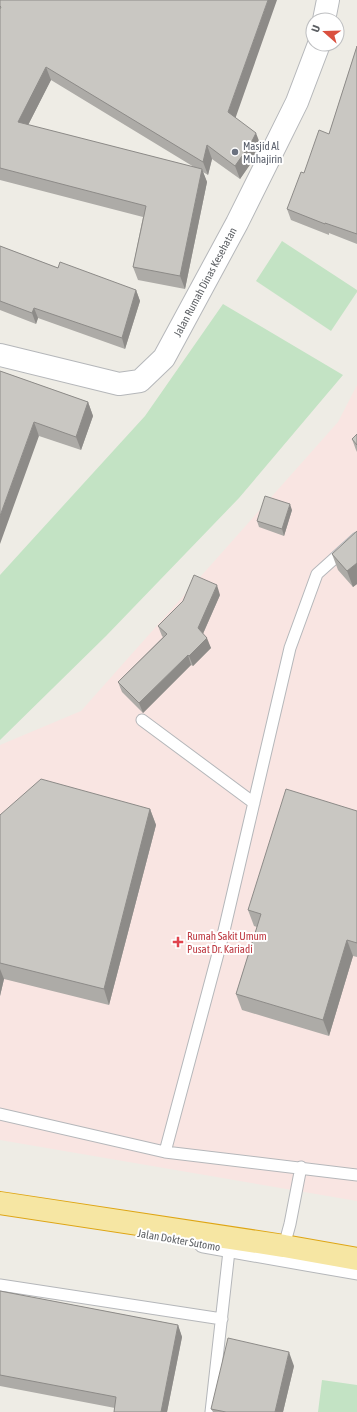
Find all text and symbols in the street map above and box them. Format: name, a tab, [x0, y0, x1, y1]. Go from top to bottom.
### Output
north arrow	[305, 12, 345, 52]
text: U	[309, 23, 322, 34]
place label: Masjid Al Muhajirin	[243, 140, 282, 165]
marker: Masjid Al Muhajirin	[230, 147, 240, 157]
street label: Jalan Rumah Dinas Kesehatan	[171, 225, 239, 339]
place label: Rumah Sakit Umum Pusat Dr. Kariadi	[187, 930, 267, 955]
marker: Rumah Sakit Umum Pusat Dr. Kariadi	[172, 936, 184, 948]
street label: Jalan Dokter Sutomo	[137, 1227, 221, 1253]

